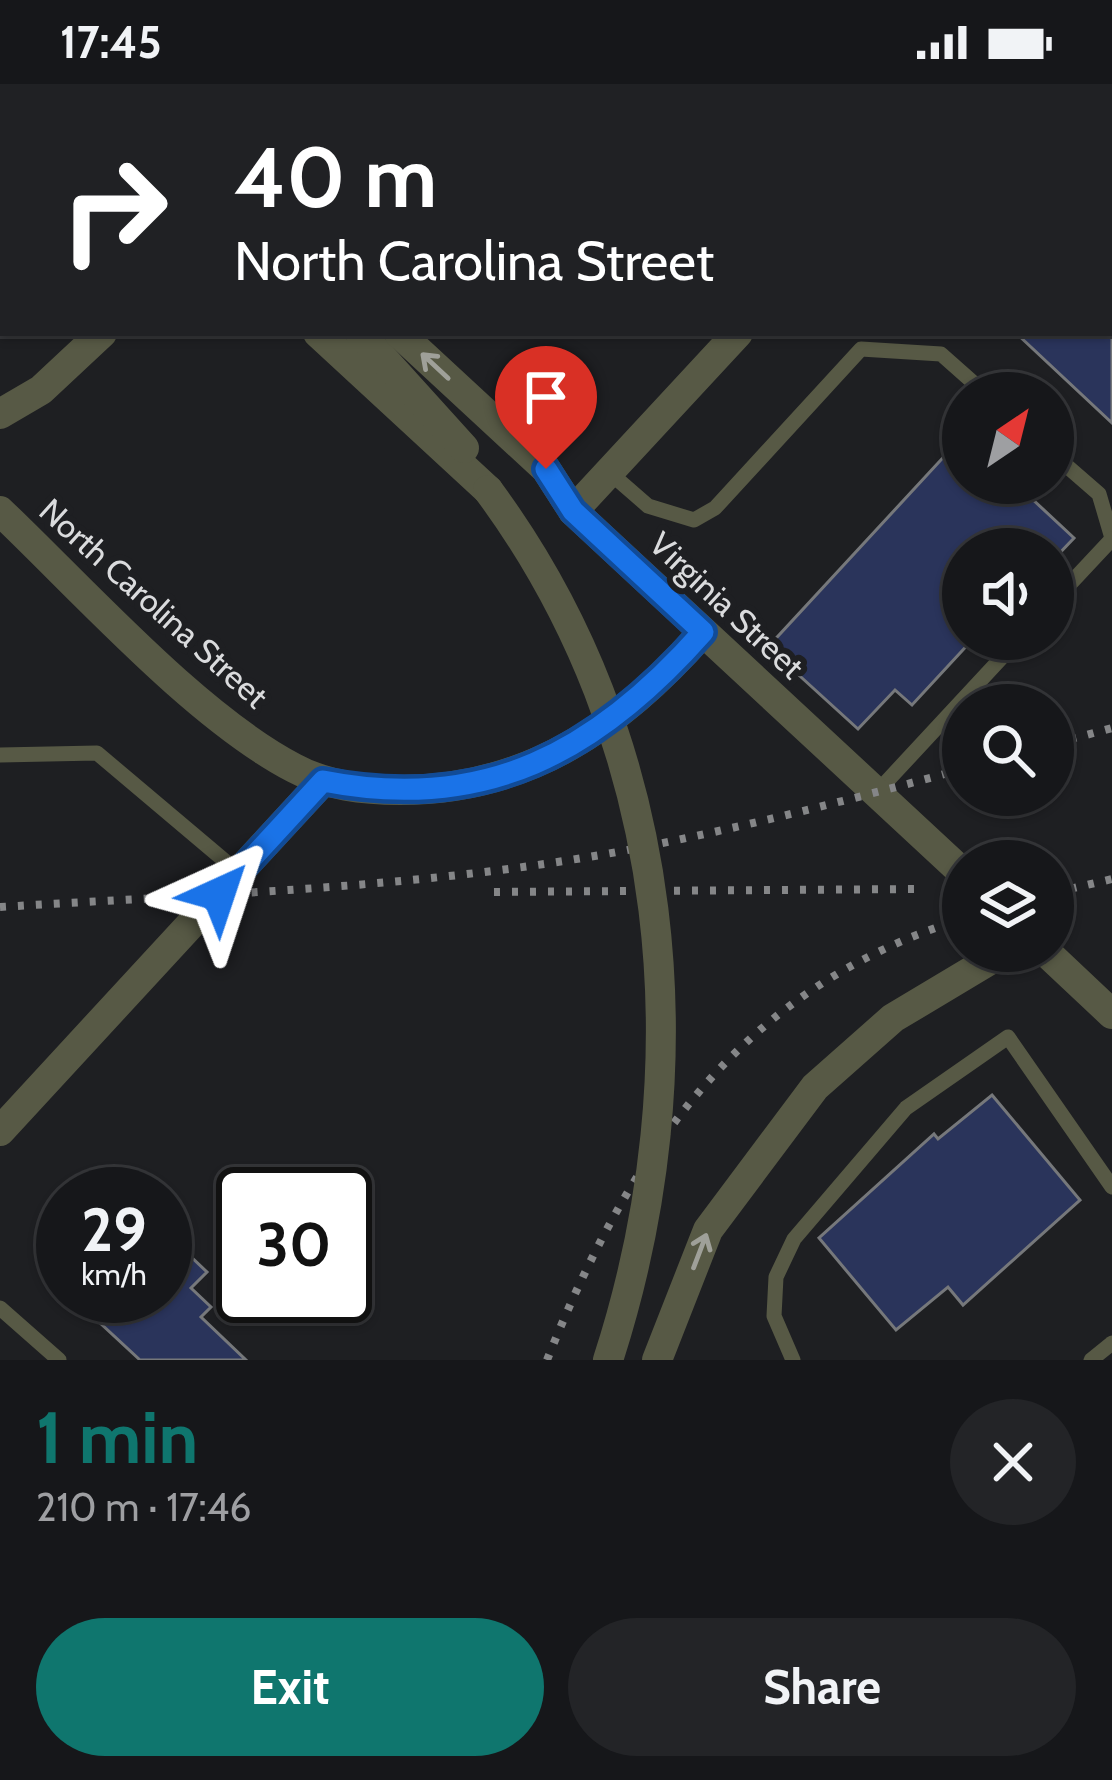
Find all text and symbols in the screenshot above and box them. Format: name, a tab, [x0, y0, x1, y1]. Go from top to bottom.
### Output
text: 17:45	[60, 15, 162, 69]
text: 40 m	[234, 126, 437, 228]
icon: right	[36, 132, 192, 288]
text: North Carolina Street	[234, 228, 714, 294]
pin	[495, 346, 597, 469]
one-way arrow	[420, 353, 450, 380]
icon: arrive	[513, 364, 579, 430]
north arrow	[942, 372, 1074, 504]
map controls	[942, 372, 1074, 972]
street label: North Carolina Street	[32, 490, 276, 716]
street label: Virginia Street	[642, 523, 812, 687]
button: sound	[942, 528, 1074, 660]
button: search	[942, 684, 1074, 816]
position arrow	[156, 831, 282, 957]
button: layers	[942, 840, 1074, 972]
speed limit sign: 30	[216, 1167, 372, 1323]
text: 29	[81, 1193, 147, 1266]
one-way arrow	[690, 1234, 712, 1271]
text: km/h	[81, 1256, 147, 1293]
text: 1 min	[36, 1394, 198, 1481]
button: close	[950, 1399, 1076, 1525]
text: 210 m · 17:46	[36, 1483, 251, 1531]
button: Exit	[36, 1618, 544, 1756]
button: Share	[568, 1618, 1076, 1756]

